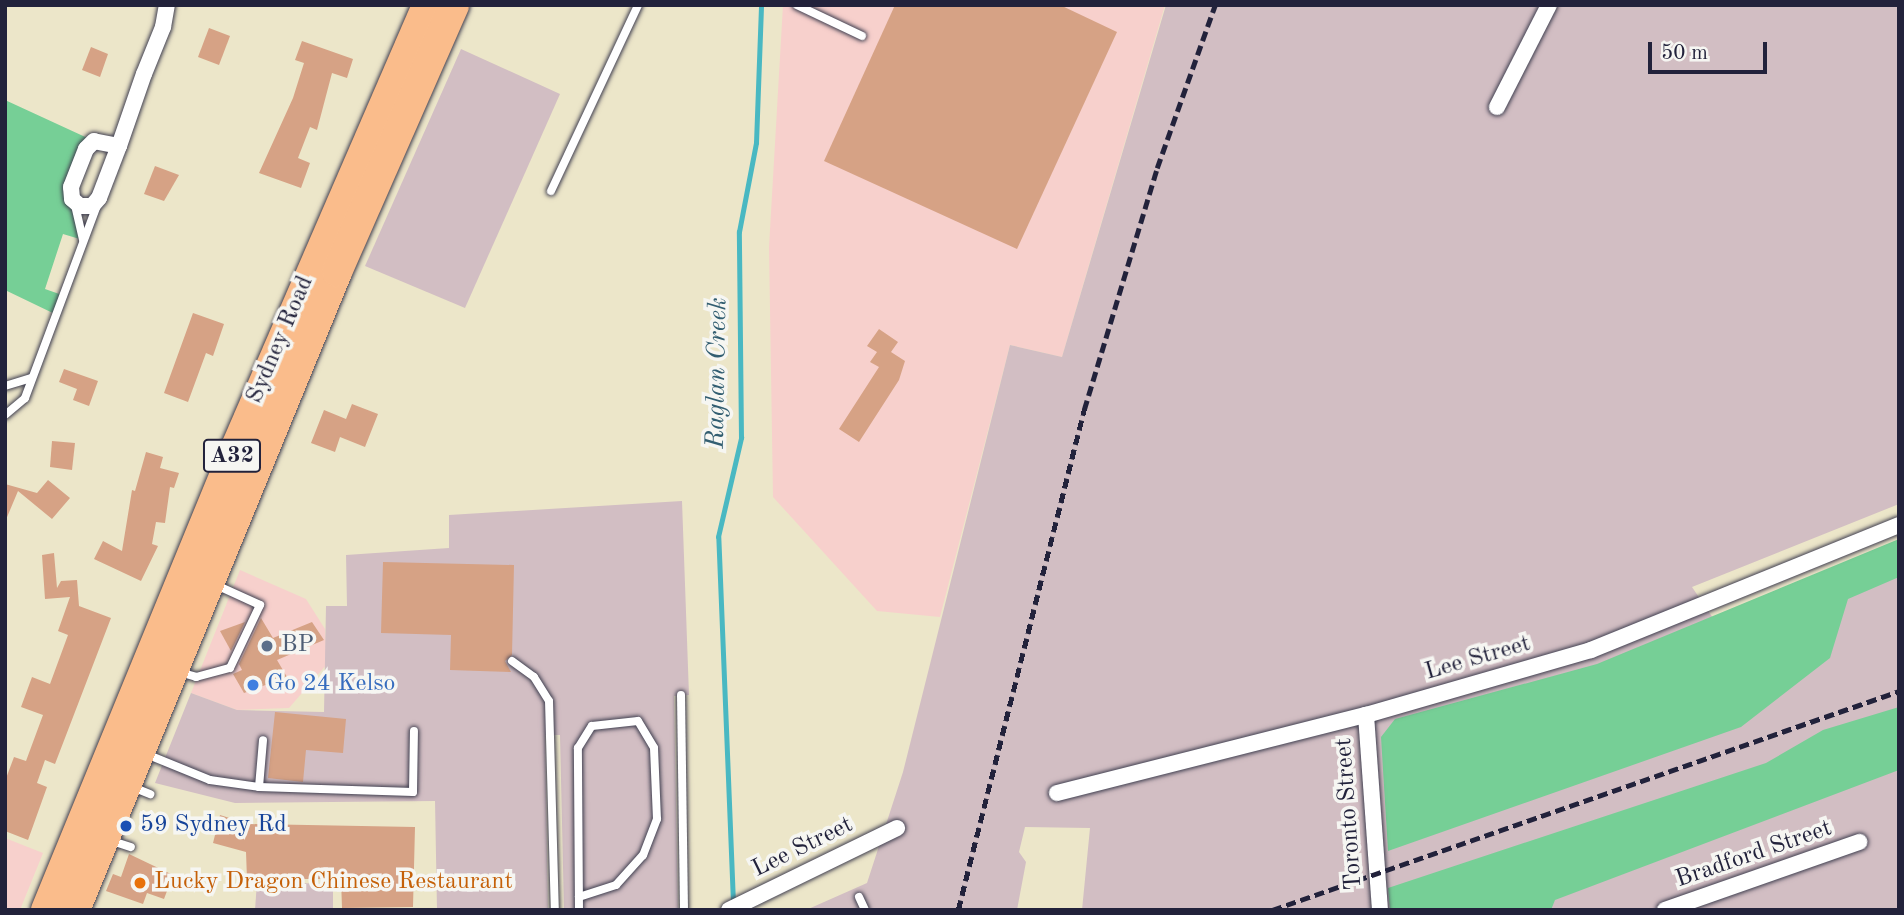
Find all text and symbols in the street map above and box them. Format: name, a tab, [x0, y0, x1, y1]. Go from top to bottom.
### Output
scale bar	[1652, 28, 1771, 72]
text: 50 m	[1661, 43, 1708, 64]
street label: Sydney Road	[241, 272, 321, 408]
water label: Raglan Creek	[701, 297, 735, 449]
road number: A32	[202, 436, 262, 476]
street label: Lee Street	[1422, 630, 1534, 688]
place label: BP	[281, 632, 314, 660]
marker: BP	[259, 638, 275, 654]
place label: Go 24 Kelso	[267, 671, 395, 699]
marker: Go 24 Kelso	[245, 677, 261, 693]
street label: Toronto Street	[1330, 737, 1370, 891]
street label: Lee Street	[748, 811, 858, 885]
place label: 59 Sydney Rd	[140, 812, 287, 840]
street label: Bradford Street	[1672, 815, 1836, 895]
marker: 59 Sydney Rd	[118, 818, 134, 834]
place label: Lucky Dragon Chinese Restaurant	[154, 869, 513, 897]
marker: Lucky Dragon Chinese Restaurant	[132, 875, 148, 891]

